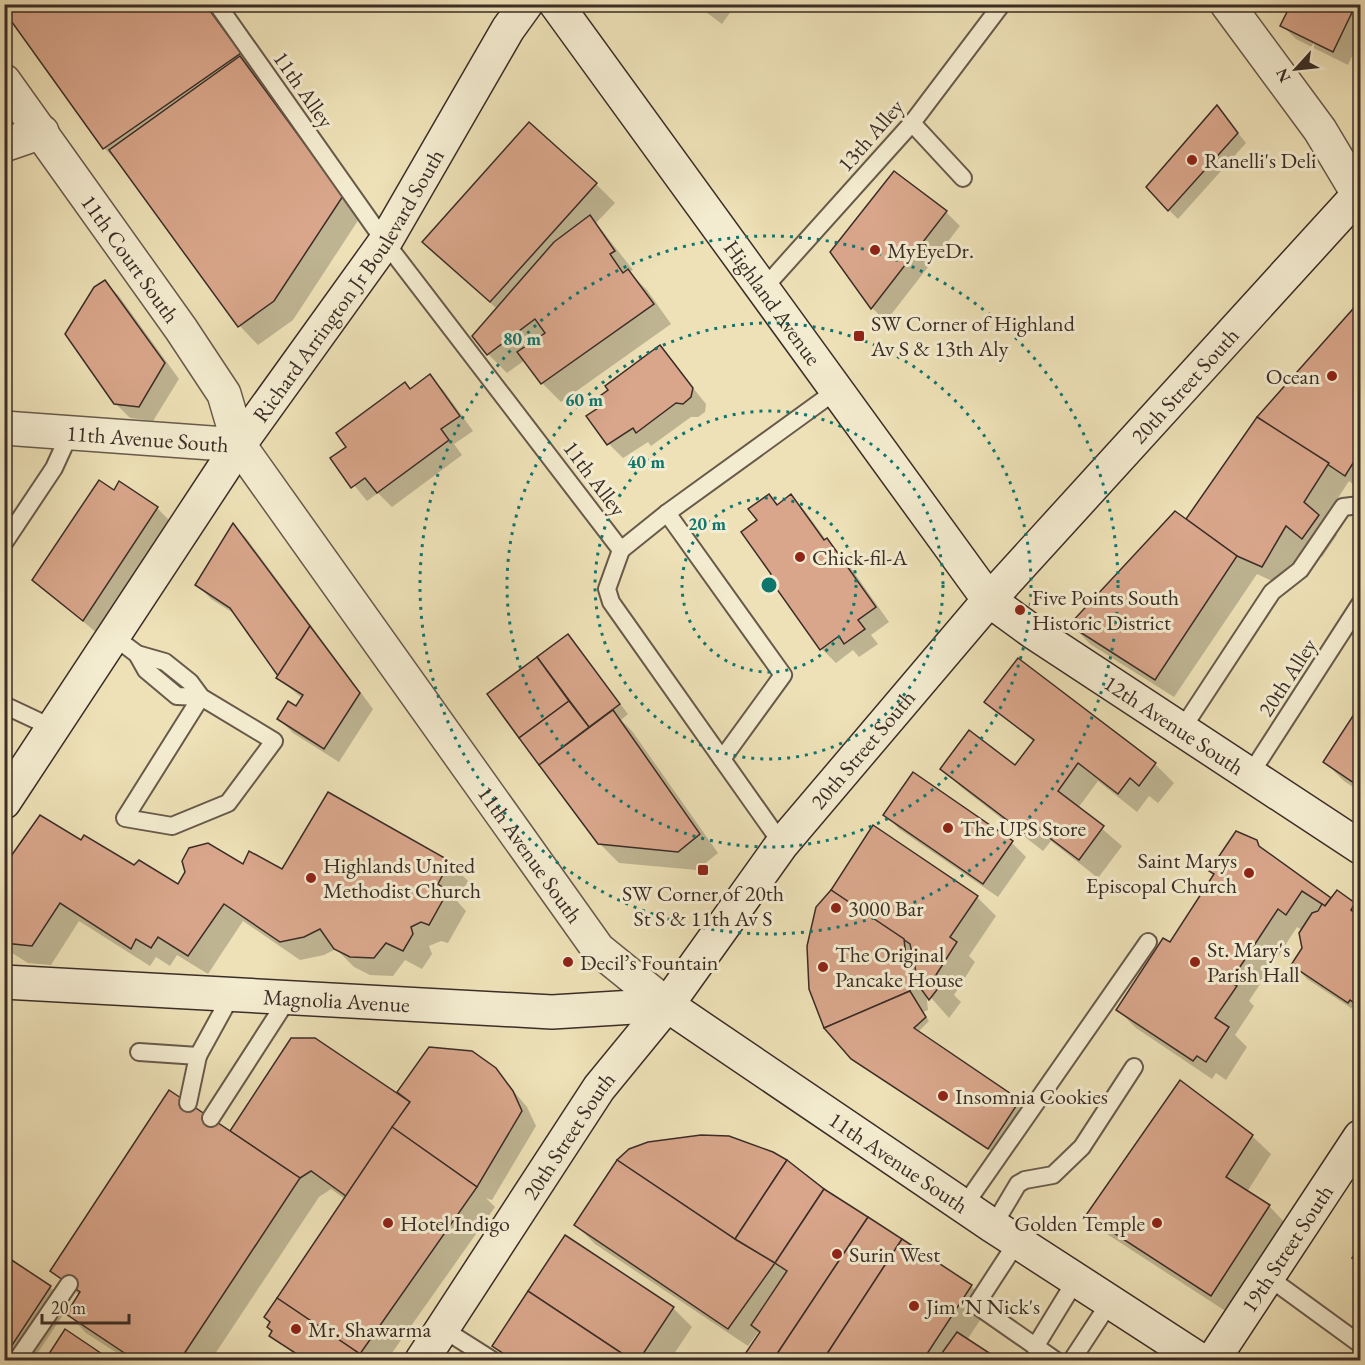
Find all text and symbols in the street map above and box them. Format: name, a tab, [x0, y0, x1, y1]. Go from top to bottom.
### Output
north arrow	[1266, 39, 1326, 99]
street label: 11th Alley	[267, 45, 341, 134]
text: N	[1271, 65, 1295, 86]
street label: 13th Alley	[831, 92, 910, 178]
street label: Richard Arrington Jr Boulevard South	[246, 144, 451, 428]
place label: Ranelli's Deli	[1204, 146, 1316, 175]
marker: Ranelli's Deli	[1185, 153, 1199, 167]
street label: 11th Court South	[74, 189, 186, 329]
street label: Highland Avenue	[717, 234, 828, 372]
place label: MyEyeDr.	[887, 236, 974, 265]
marker: MyEyeDr.	[868, 243, 882, 257]
place label: SW Corner of Highland Av S & 13th Aly	[870, 309, 1076, 363]
street label: 20th Street South	[1124, 321, 1245, 450]
text: 80 m	[503, 327, 541, 350]
marker: SW Corner of Highland Av S & 13th Aly	[852, 329, 866, 343]
place label: Ocean	[1266, 362, 1320, 391]
marker: Ocean	[1325, 369, 1339, 383]
text: 60 m	[565, 388, 603, 411]
street label: 11th Avenue South	[66, 419, 230, 459]
street label: 11th Alley	[557, 435, 633, 522]
text: 40 m	[627, 450, 665, 473]
text: 20 m	[688, 512, 726, 535]
place label: Chick-fil-A	[812, 543, 908, 572]
marker: Chick-fil-A	[793, 550, 807, 564]
centre of rings	[759, 575, 779, 595]
place label: Five Points South Historic District	[1032, 583, 1179, 637]
marker: Five Points South Historic District	[1013, 603, 1027, 617]
street label: 20th Alley	[1251, 632, 1324, 722]
street label: 12th Avenue South	[1098, 668, 1250, 782]
street label: 20th Street South	[804, 684, 922, 815]
street label: 11th Avenue South	[471, 780, 589, 929]
place label: The UPS Store	[960, 814, 1086, 843]
marker: The UPS Store	[941, 821, 955, 835]
place label: Saint Marys Episcopal Church	[1086, 846, 1237, 900]
place label: Highlands United Methodist Church	[323, 851, 481, 905]
marker: SW Corner of 20th St S & 11th Av S	[696, 863, 710, 877]
marker: Saint Marys Episcopal Church	[1242, 866, 1256, 880]
marker: Highlands United Methodist Church	[304, 871, 318, 885]
place label: SW Corner of 20th St S & 11th Av S	[622, 879, 784, 933]
place label: 3000 Bar	[848, 894, 924, 923]
marker: 3000 Bar	[829, 901, 843, 915]
place label: St. Mary's Parish Hall	[1207, 935, 1300, 989]
place label: The Original Pancake House	[835, 940, 964, 994]
place label: Decil’s Fountain	[580, 948, 719, 977]
marker: Decil’s Fountain	[561, 955, 575, 969]
marker: St. Mary's Parish Hall	[1188, 955, 1202, 969]
marker: The Original Pancake House	[816, 960, 830, 974]
street label: Magnolia Avenue	[262, 982, 411, 1019]
street label: 20th Street South	[516, 1066, 622, 1205]
place label: Insomnia Cookies	[955, 1082, 1108, 1111]
marker: Insomnia Cookies	[936, 1089, 950, 1103]
street label: 11th Avenue South	[823, 1105, 974, 1220]
street label: 19th Street South	[1234, 1179, 1340, 1318]
place label: Hotel Indigo	[400, 1209, 510, 1238]
place label: Golden Temple	[1014, 1209, 1145, 1238]
marker: Hotel Indigo	[381, 1216, 395, 1230]
marker: Golden Temple	[1150, 1216, 1164, 1230]
place label: Surin West	[849, 1240, 940, 1269]
marker: Surin West	[830, 1247, 844, 1261]
scale bar	[42, 1287, 129, 1325]
place label: Jim 'N Nick's	[924, 1292, 1040, 1321]
text: 20 m	[51, 1296, 86, 1319]
marker: Jim 'N Nick's	[907, 1299, 921, 1313]
place label: Mr. Shawarma	[308, 1315, 432, 1344]
marker: Mr. Shawarma	[289, 1322, 303, 1336]

